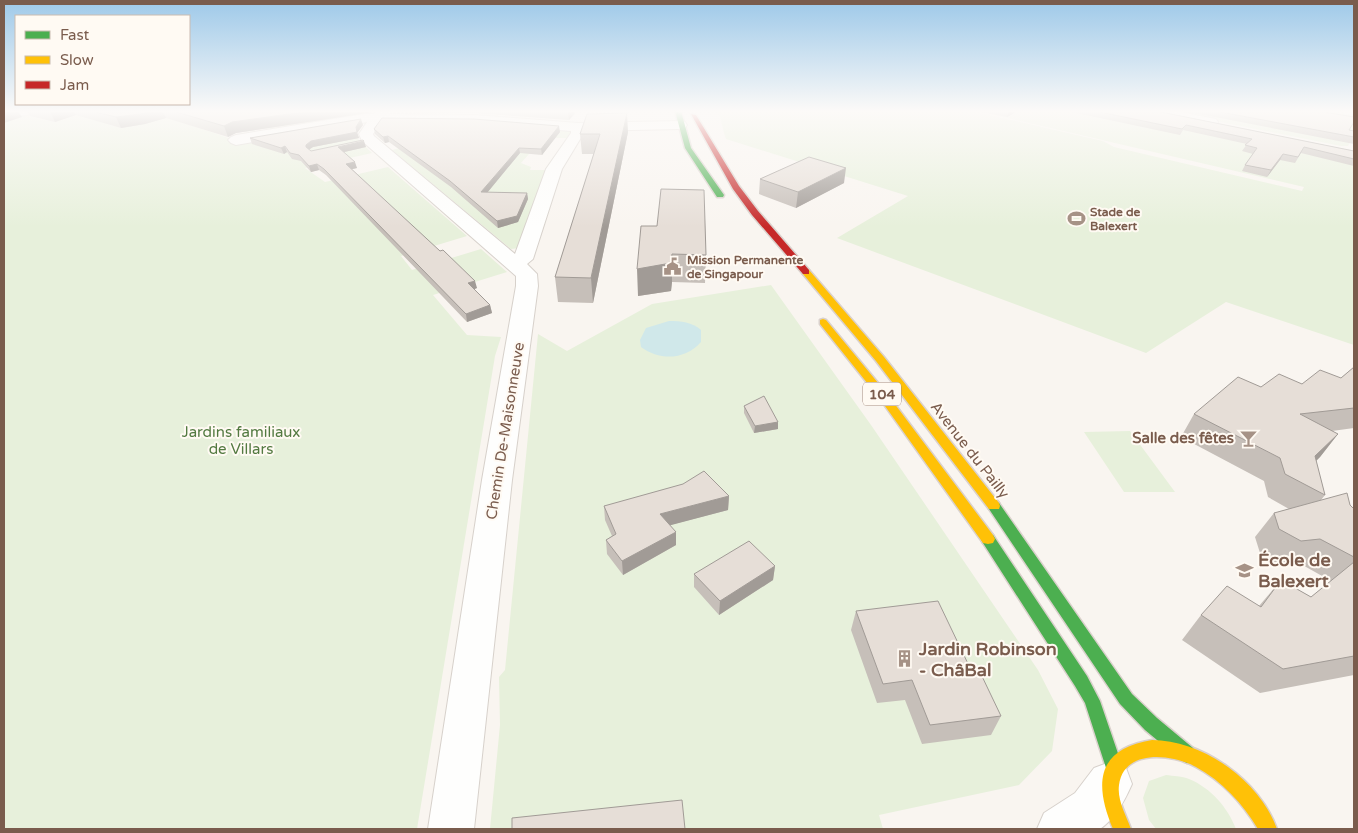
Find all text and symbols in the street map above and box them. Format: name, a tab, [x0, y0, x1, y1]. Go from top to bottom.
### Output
legend	[15, 15, 190, 105]
text: Fast	[60, 26, 90, 44]
text: Slow	[60, 51, 94, 69]
text: Jam	[60, 76, 89, 94]
place label: Stade de Balexert	[1090, 205, 1141, 233]
sports icon: Stade de Balexert	[1066, 209, 1086, 229]
place label: Mission Permanente de Singapour	[687, 253, 804, 282]
public building icon: Mission Permanente de Singapour	[663, 257, 683, 277]
street label: Chemin De-Maisonneuve	[482, 341, 528, 521]
road number: 104	[863, 382, 901, 406]
street label: Avenue du Pailly	[927, 398, 1013, 502]
park label: Jardins familiaux de Villars	[182, 423, 300, 458]
bar icon: Salle des fêtes	[1238, 428, 1258, 448]
place label: Salle des fêtes	[1132, 429, 1234, 447]
place label: École de Balexert	[1258, 549, 1331, 592]
school or university icon: École de Balexert	[1234, 560, 1254, 580]
place label: Jardin Robinson - ChâBal	[918, 638, 1057, 681]
building icon: Jardin Robinson - ChâBal	[895, 649, 915, 669]

